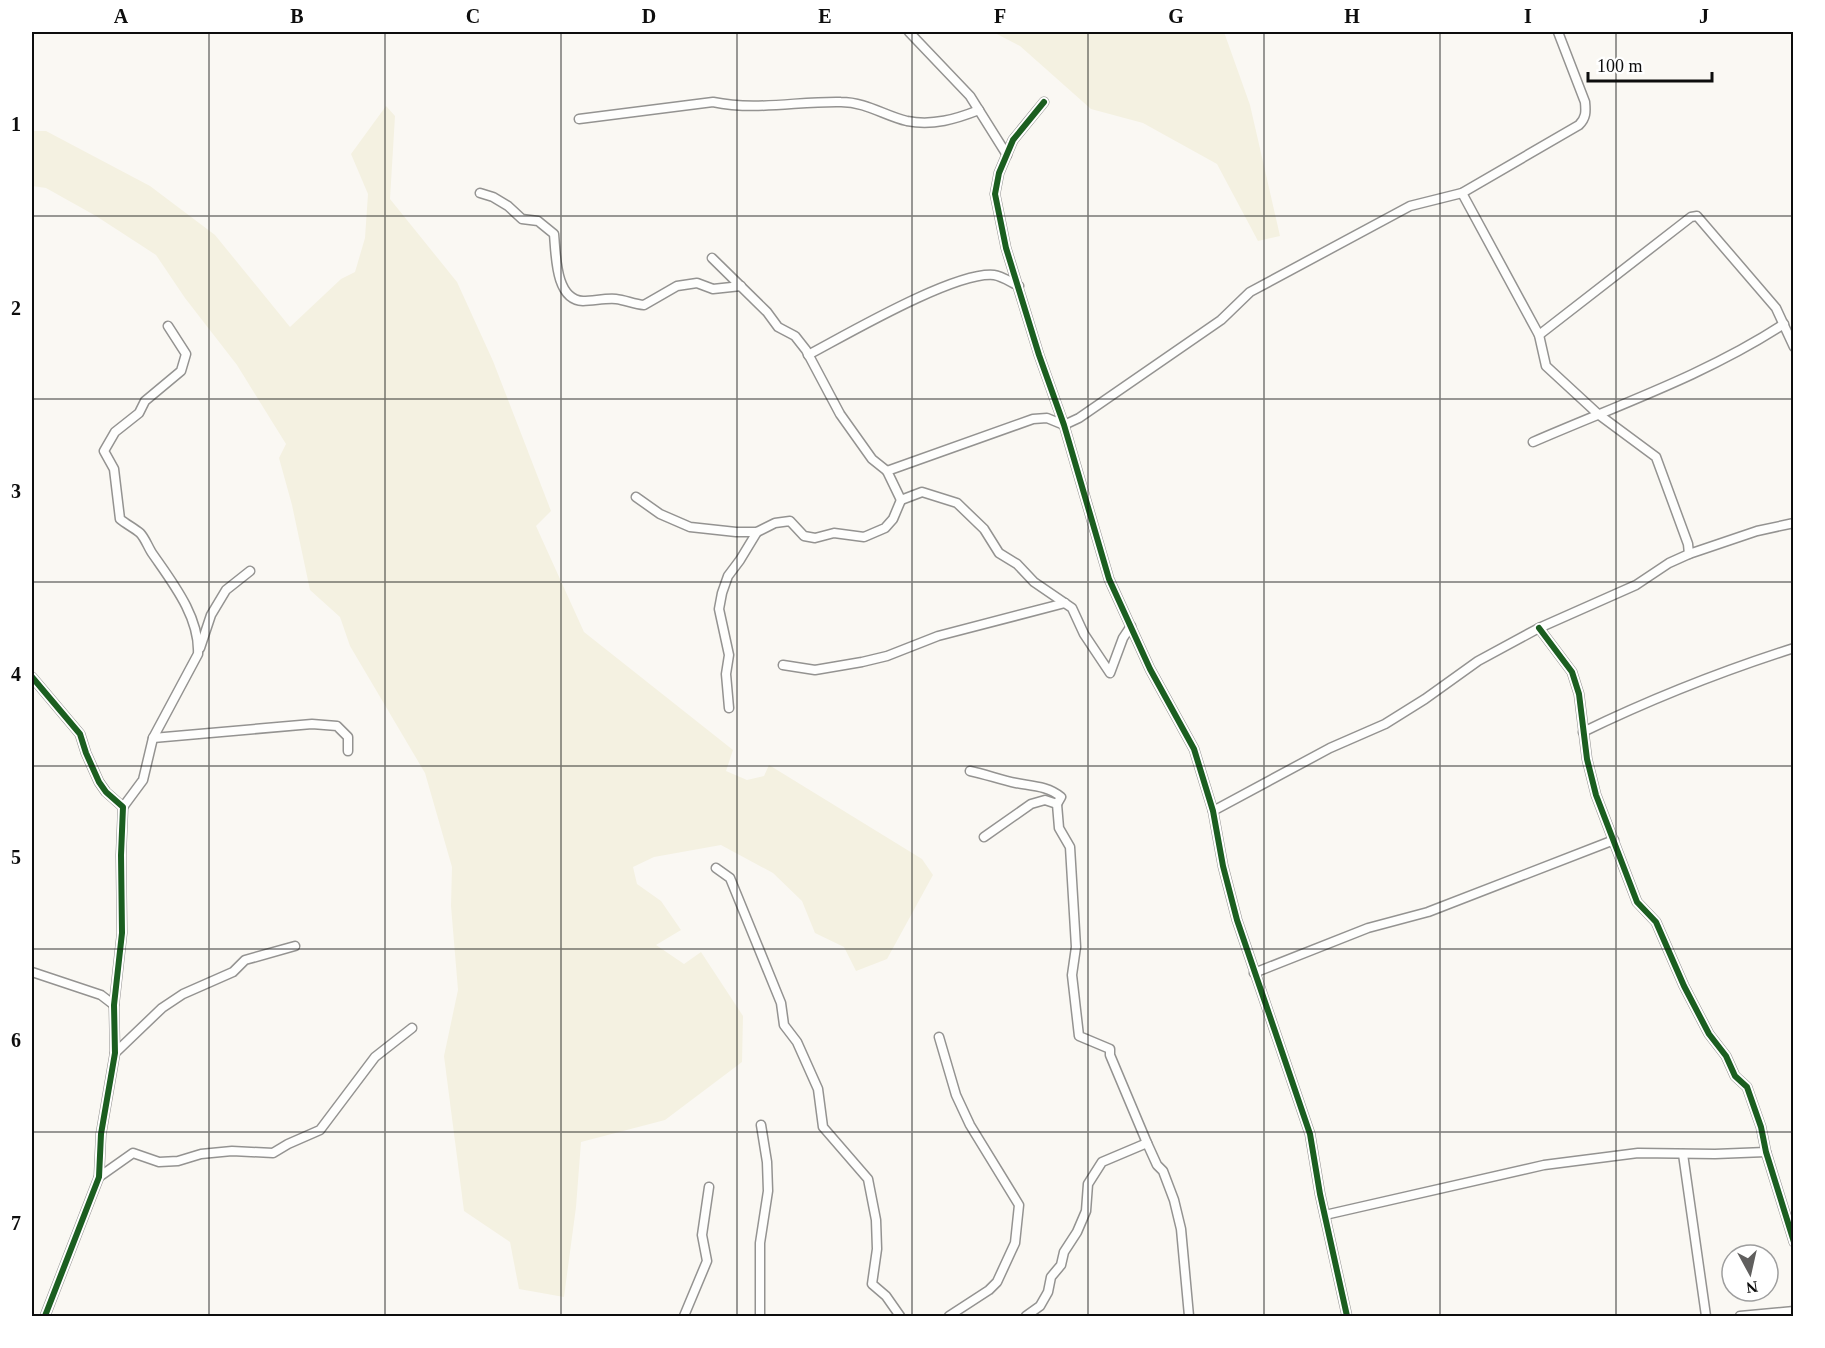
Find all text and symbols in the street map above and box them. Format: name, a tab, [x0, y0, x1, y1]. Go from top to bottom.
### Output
text: A	[114, 5, 129, 27]
text: B	[290, 5, 304, 27]
text: C	[466, 5, 480, 27]
text: D	[642, 5, 656, 27]
text: E	[818, 5, 832, 27]
text: F	[994, 5, 1006, 27]
text: G	[1168, 5, 1184, 27]
text: H	[1344, 5, 1360, 27]
text: I	[1524, 5, 1532, 27]
text: J	[1699, 5, 1709, 27]
scale bar	[1588, 45, 1712, 83]
text: 100 m	[1597, 56, 1643, 76]
text: 1	[11, 113, 21, 135]
text: 2	[11, 297, 21, 319]
text: 3	[11, 480, 21, 502]
text: 4	[11, 663, 21, 685]
text: 5	[11, 846, 21, 868]
text: 6	[11, 1029, 21, 1051]
text: 7	[11, 1212, 21, 1234]
north arrow	[1720, 1243, 1780, 1303]
text: N	[1745, 1278, 1759, 1297]

